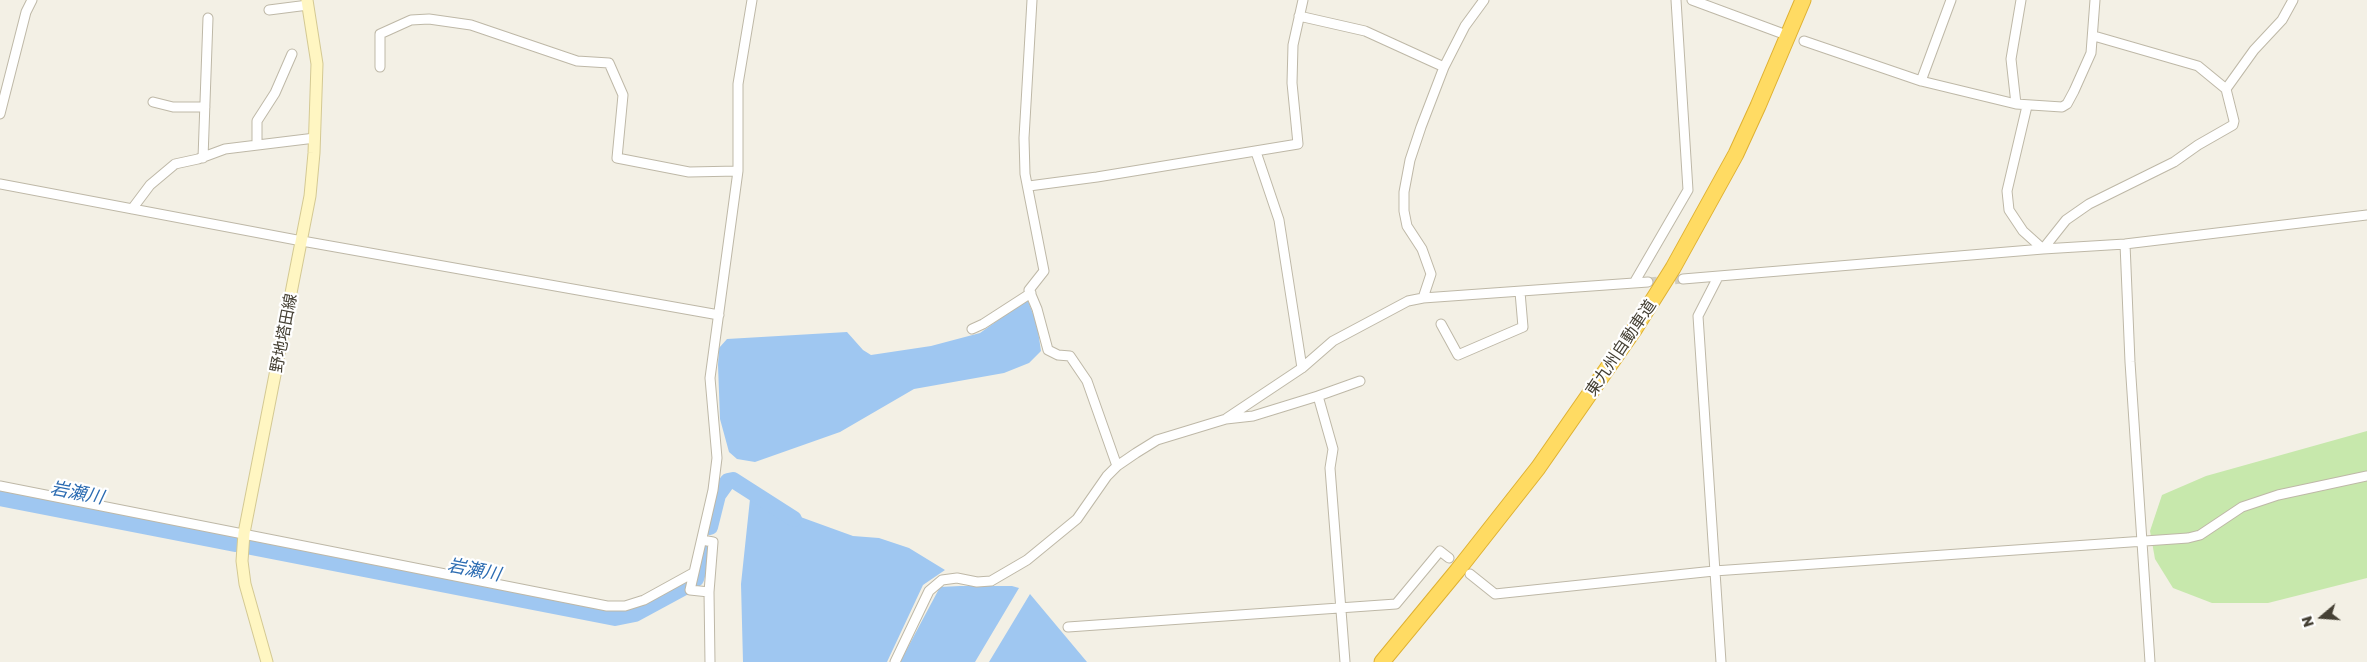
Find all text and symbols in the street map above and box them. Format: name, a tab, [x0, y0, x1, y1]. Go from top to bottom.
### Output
street label: 野地塔田線	[267, 292, 301, 374]
street label: 東九州自動車道	[1582, 296, 1660, 400]
water label: 岩瀬川	[48, 477, 106, 509]
water label: 岩瀬川	[445, 554, 503, 586]
north arrow	[2297, 592, 2347, 642]
text: N	[2298, 614, 2317, 629]

